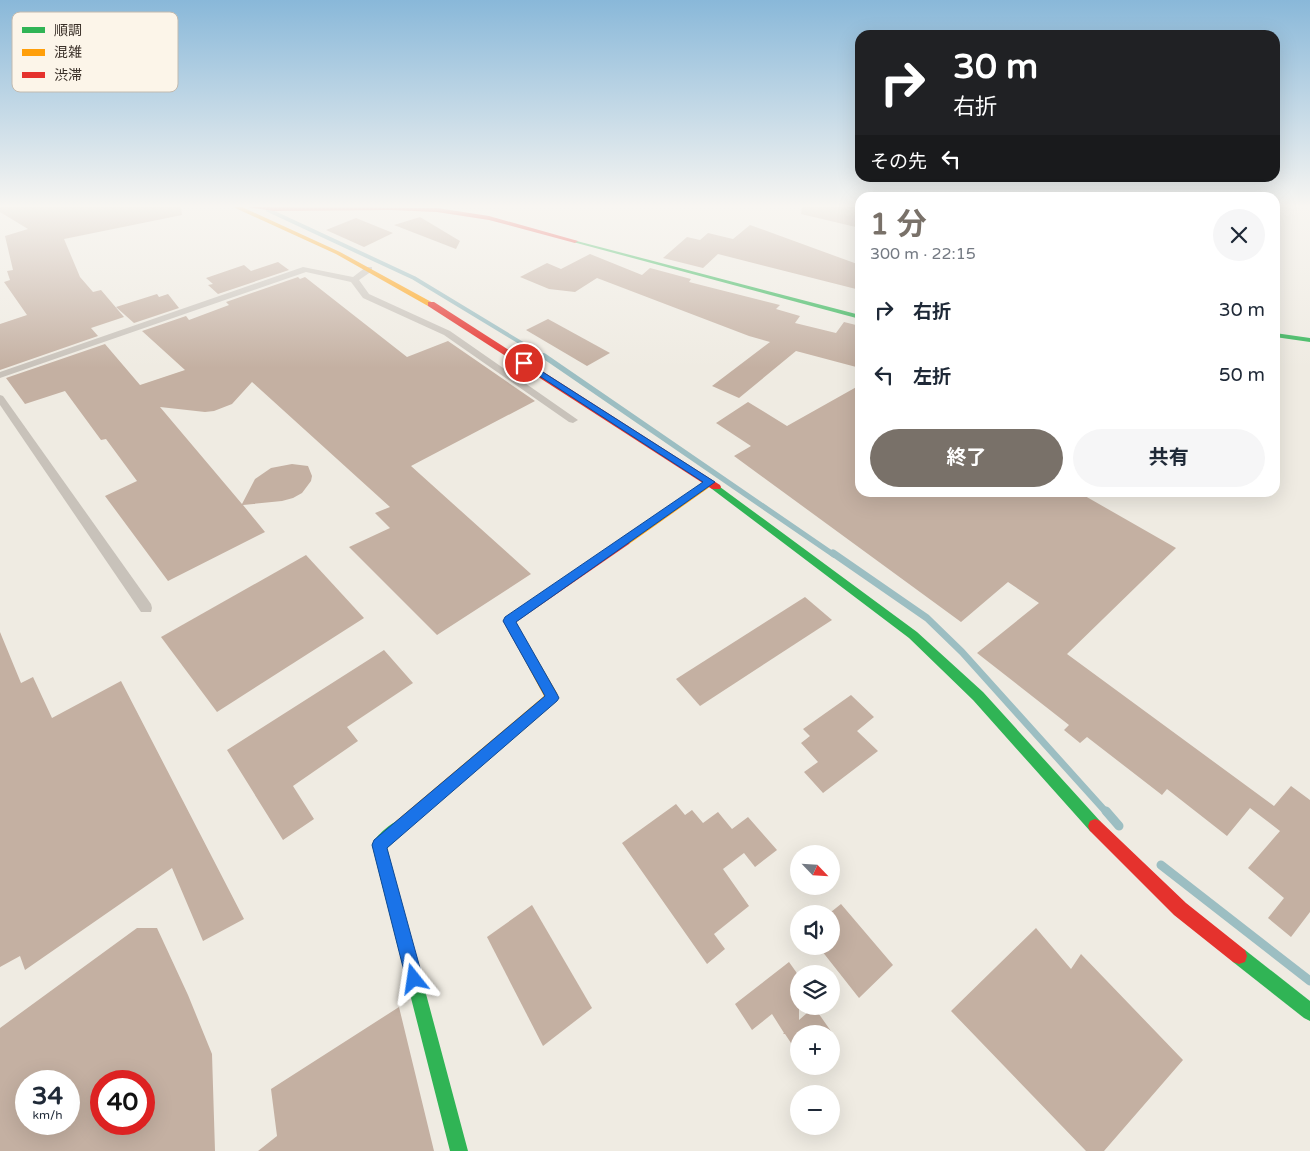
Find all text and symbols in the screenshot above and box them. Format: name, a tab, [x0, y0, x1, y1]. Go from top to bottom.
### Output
legend	[12, 12, 178, 92]
text: 順調	[54, 22, 82, 39]
text: 混雑	[54, 44, 82, 61]
text: 30 m	[953, 46, 1038, 88]
icon: right	[870, 50, 935, 115]
text: 渋滞	[54, 67, 82, 84]
text: 右折	[953, 94, 997, 120]
icon: left	[937, 145, 965, 173]
text: その先	[870, 151, 927, 173]
text: 1 分	[870, 206, 927, 243]
button: close	[1213, 209, 1265, 261]
text: 300 m · 22:15	[870, 244, 976, 264]
icon: right	[870, 296, 898, 324]
text: 30 m	[1219, 299, 1265, 321]
text: 右折	[913, 301, 951, 323]
pin	[503, 342, 545, 384]
icon: arrive	[510, 349, 538, 377]
icon: left	[870, 361, 898, 389]
text: 50 m	[1219, 364, 1265, 386]
text: 左折	[913, 366, 951, 388]
button: 終了	[870, 429, 1063, 487]
button: 共有	[1073, 429, 1265, 487]
north arrow	[790, 845, 840, 895]
map controls	[790, 845, 840, 1135]
button: sound	[790, 905, 840, 955]
position arrow	[387, 952, 439, 1004]
button: layers	[790, 965, 840, 1015]
button: +	[790, 1025, 840, 1075]
speed limit sign: 40	[90, 1070, 155, 1135]
text: 34	[32, 1081, 63, 1111]
button: −	[790, 1085, 840, 1135]
text: km/h	[32, 1108, 63, 1122]

